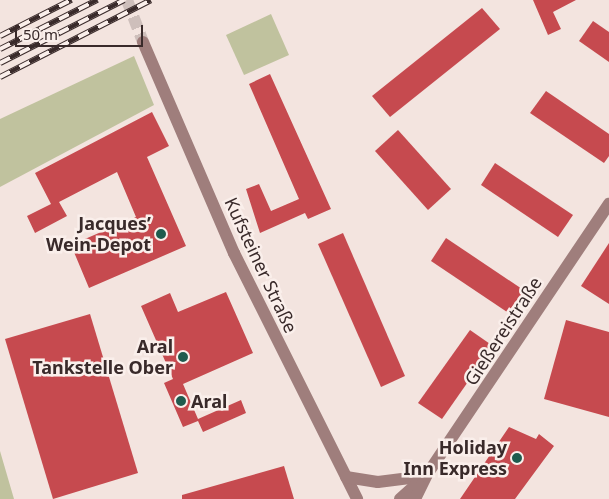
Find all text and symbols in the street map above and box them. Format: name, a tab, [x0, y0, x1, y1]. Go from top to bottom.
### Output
scale bar	[18, 15, 145, 47]
text: 50 m	[23, 24, 58, 44]
street label: Kufsteiner Straße	[220, 194, 302, 336]
place label: Jacques’ Wein-Depot	[46, 213, 151, 255]
marker: Jacques’ Wein-Depot	[155, 228, 167, 240]
street label: Gießereistraße	[460, 273, 546, 389]
place label: Aral Tankstelle Ober	[32, 336, 173, 378]
marker: Aral Tankstelle Ober	[177, 351, 189, 363]
place label: Aral	[191, 390, 227, 412]
marker: Aral	[175, 395, 187, 407]
place label: Holiday Inn Express	[404, 437, 507, 479]
marker: Holiday Inn Express	[511, 452, 523, 464]

